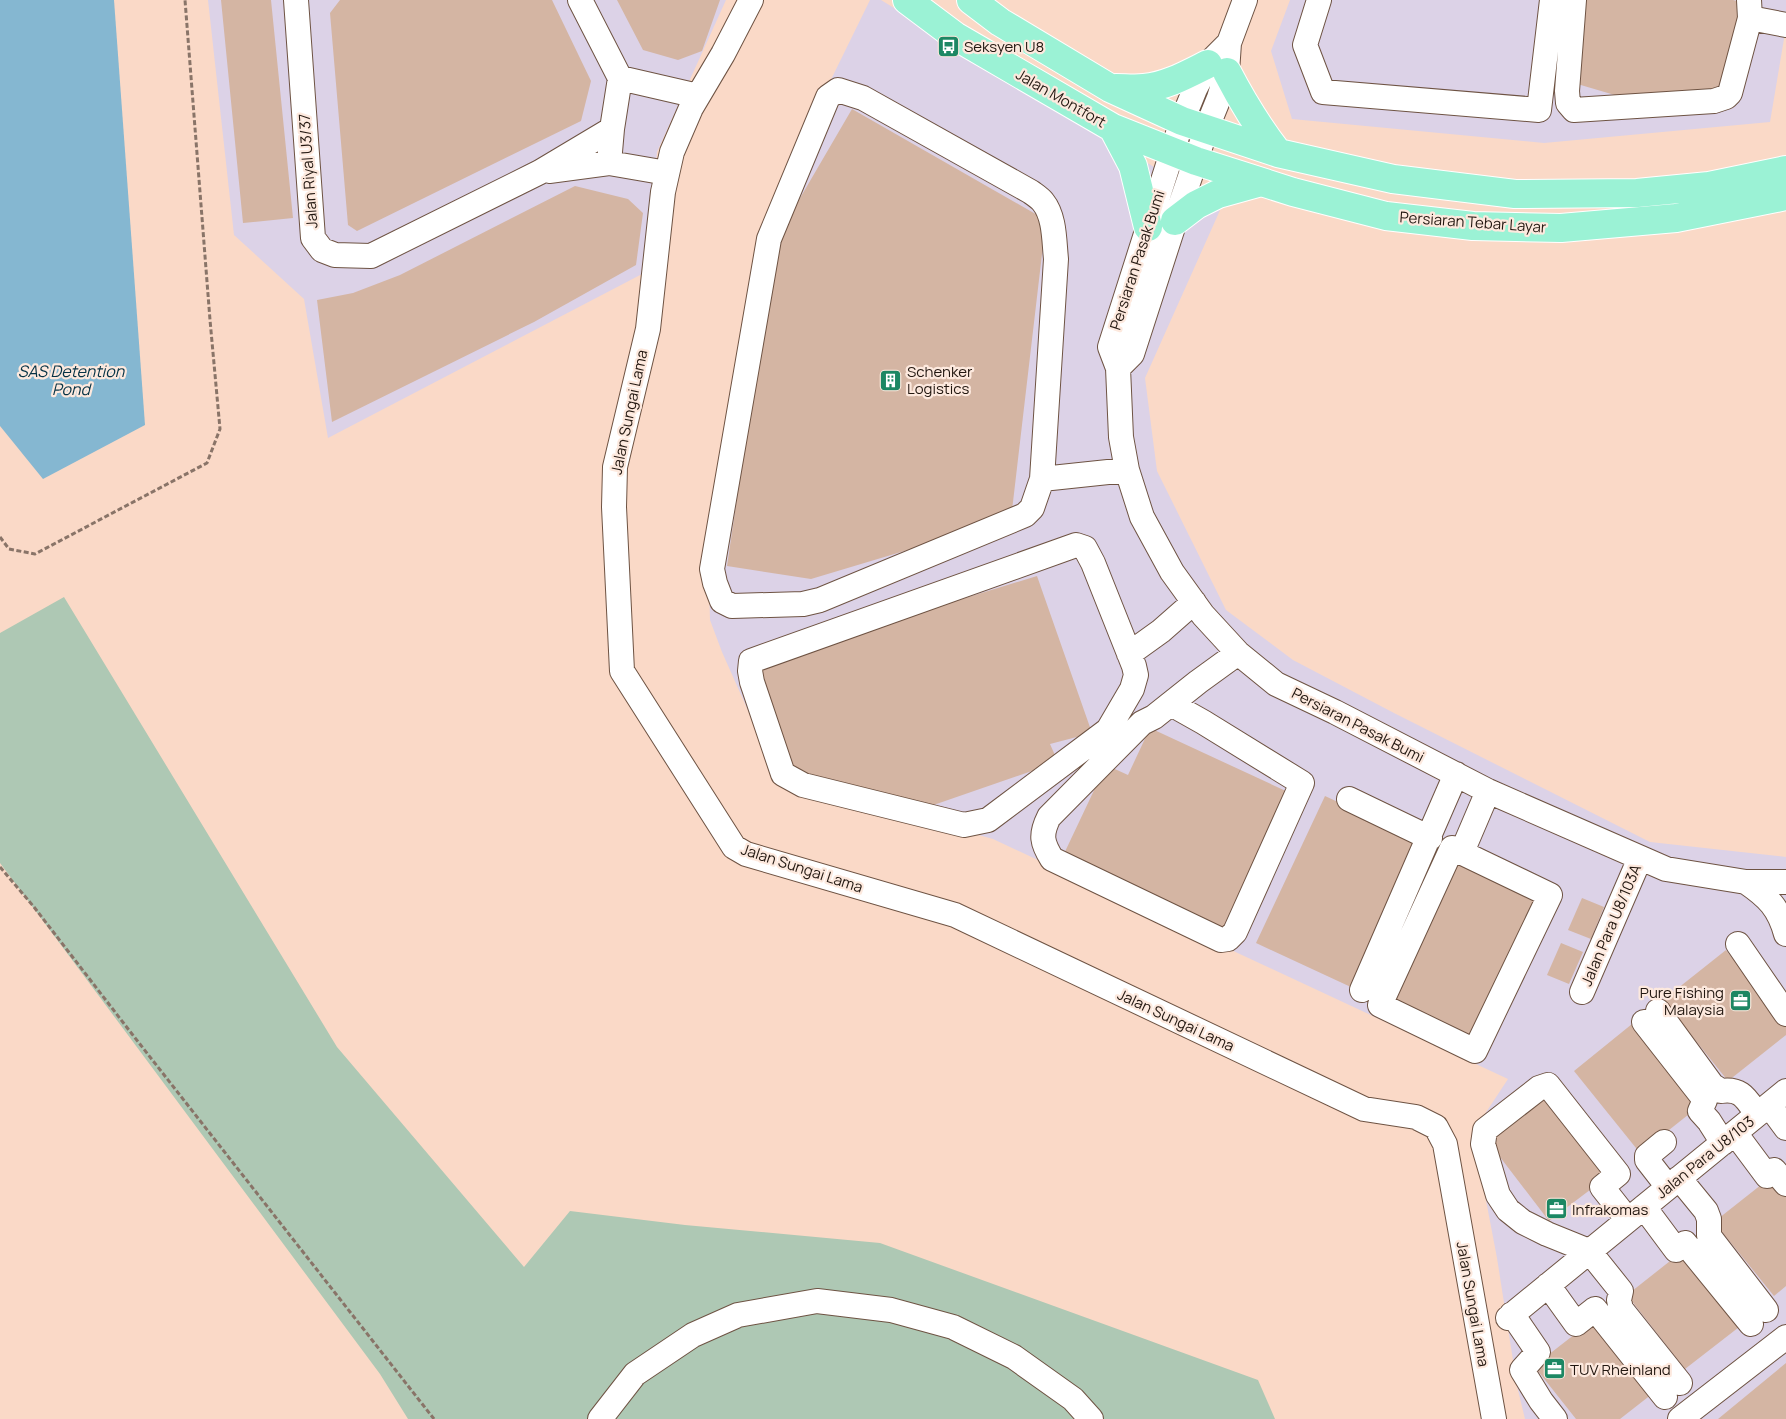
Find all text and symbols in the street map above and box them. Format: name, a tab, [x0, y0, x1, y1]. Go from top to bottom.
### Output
bus stop icon: Seksyen U8	[936, 34, 960, 58]
place label: Seksyen U8	[964, 36, 1044, 57]
street label: Jalan Montfort	[1012, 64, 1110, 132]
street label: Jalan Riyal U3/37	[294, 113, 322, 229]
street label: Persiaran Pasak Bumi	[1104, 187, 1170, 333]
street label: Persiaran Tebar Layar	[1399, 206, 1548, 238]
street label: Jalan Sungai Lama	[606, 348, 652, 476]
water label: SAS Detention Pond	[18, 360, 125, 400]
place label: Schenker Logistics	[907, 361, 973, 399]
building icon: Schenker Logistics	[879, 368, 903, 392]
street label: Persiaran Pasak Bumi	[1288, 683, 1428, 767]
street label: Jalan Sungai Lama	[738, 838, 866, 898]
street label: Jalan Para U8/103A	[1576, 860, 1646, 989]
place label: Pure Fishing Malaysia	[1640, 982, 1724, 1020]
street label: Jalan Sungai Lama	[1114, 984, 1238, 1056]
office icon: Pure Fishing Malaysia	[1728, 989, 1752, 1013]
street label: Jalan Para U8/103	[1651, 1111, 1759, 1203]
office icon: Infrakomas	[1544, 1197, 1568, 1221]
place label: Infrakomas	[1572, 1199, 1648, 1220]
street label: Jalan Sungai Lama	[1452, 1240, 1494, 1368]
office icon: TUV Rheinland	[1542, 1357, 1566, 1381]
place label: TUV Rheinland	[1570, 1359, 1671, 1380]

